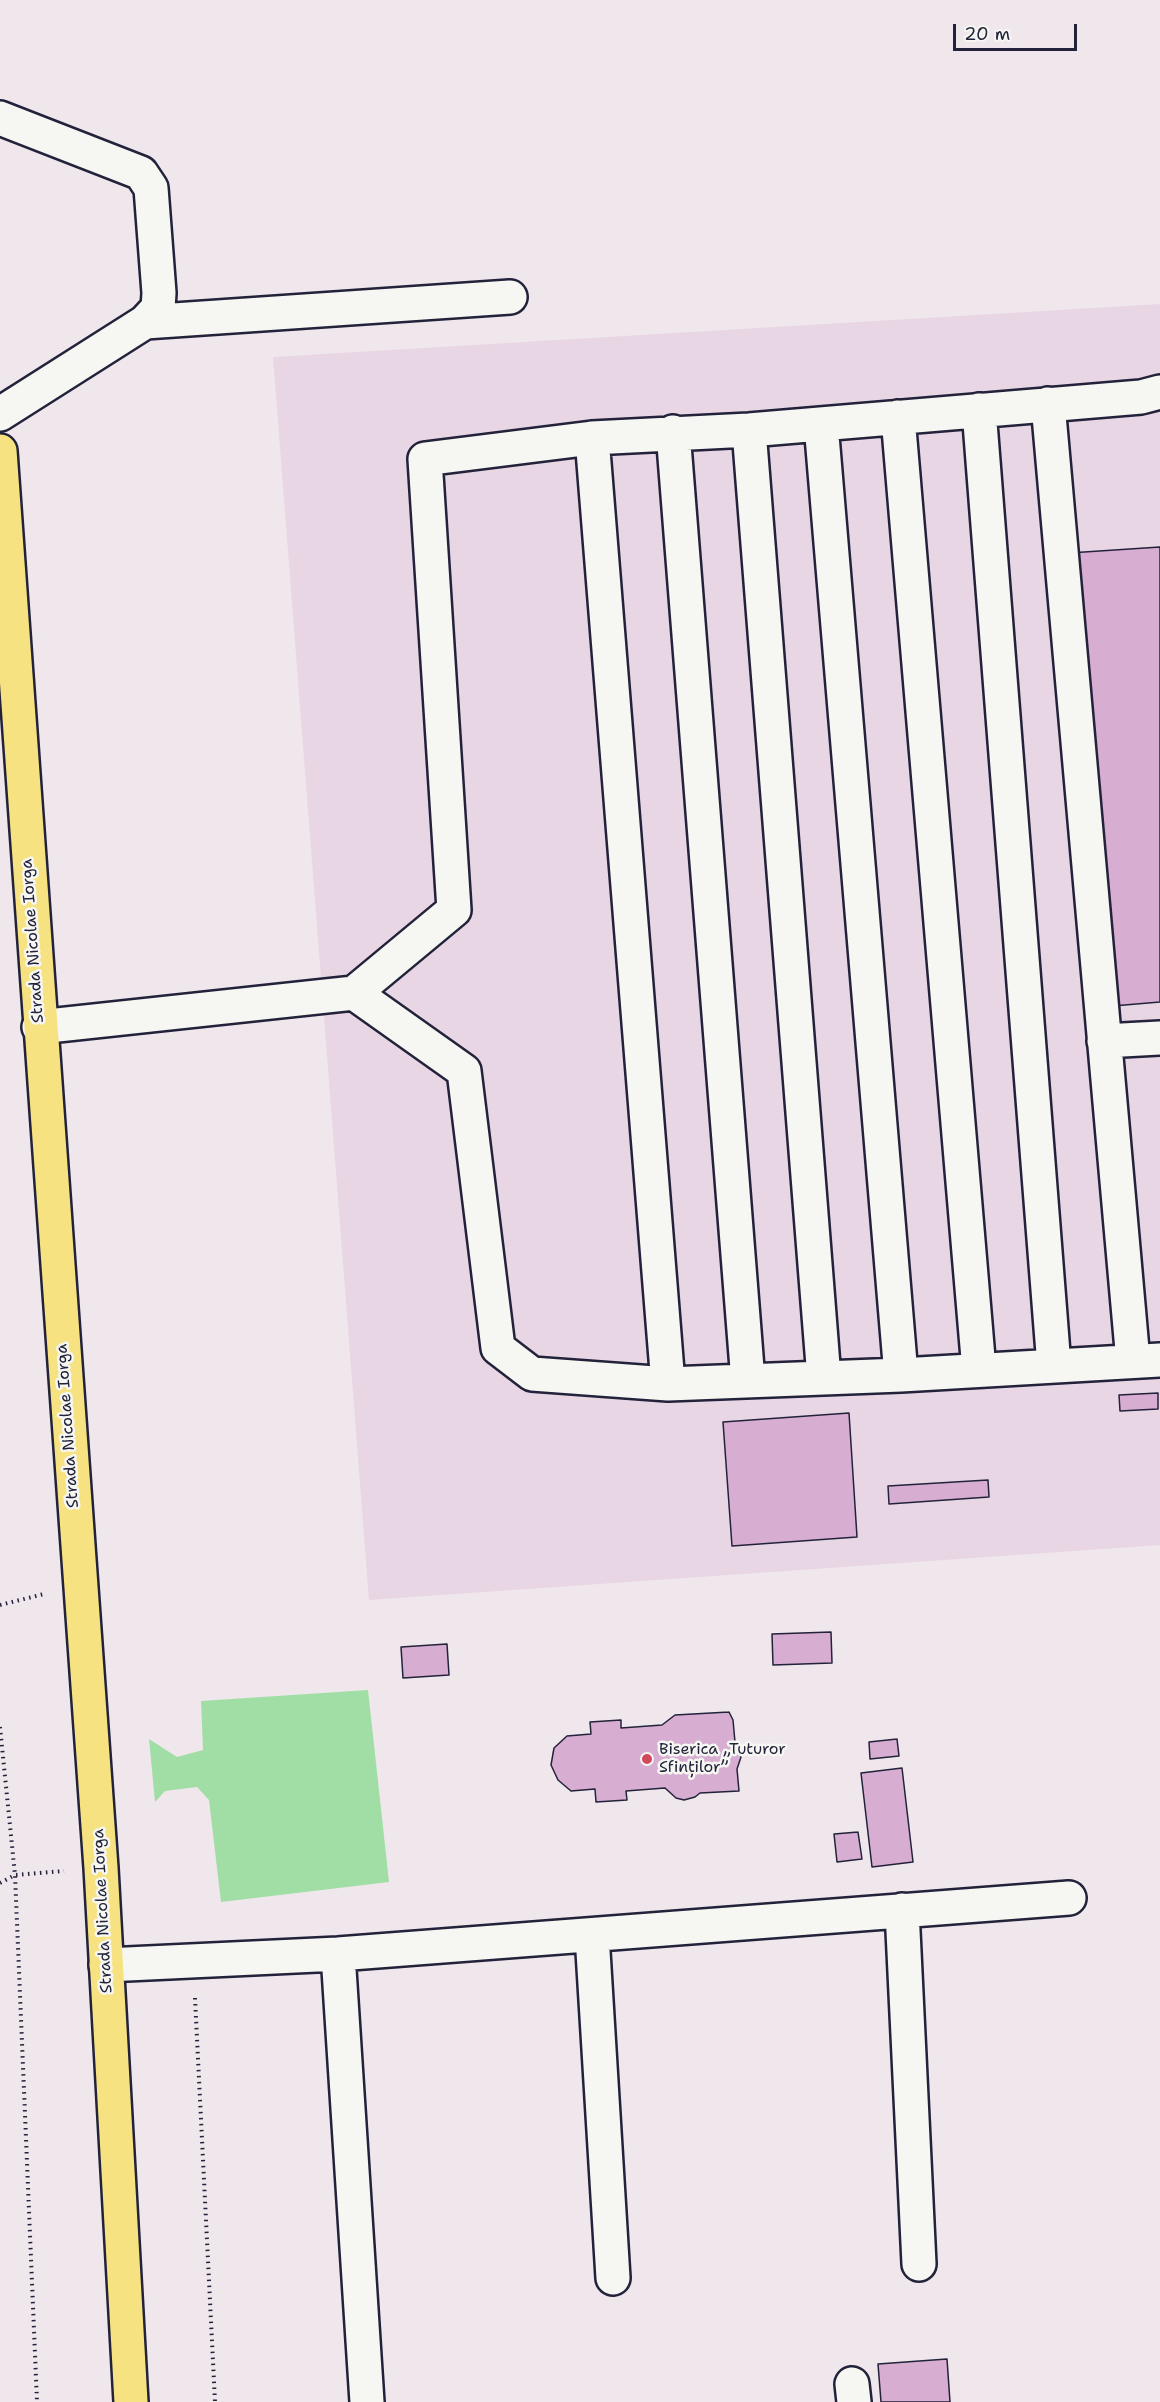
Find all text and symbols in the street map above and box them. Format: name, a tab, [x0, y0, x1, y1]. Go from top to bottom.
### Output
scale bar	[956, 12, 1080, 50]
text: 20 m	[964, 22, 1010, 46]
street label: Strada Nicolae Iorga	[18, 858, 48, 1024]
street label: Strada Nicolae Iorga	[53, 1343, 83, 1509]
place label: Biserica „Tuturor Sfinților”	[659, 1740, 786, 1778]
marker: Biserica „Tuturor Sfinților”	[640, 1752, 654, 1766]
street label: Strada Nicolae Iorga	[89, 1828, 117, 1994]

